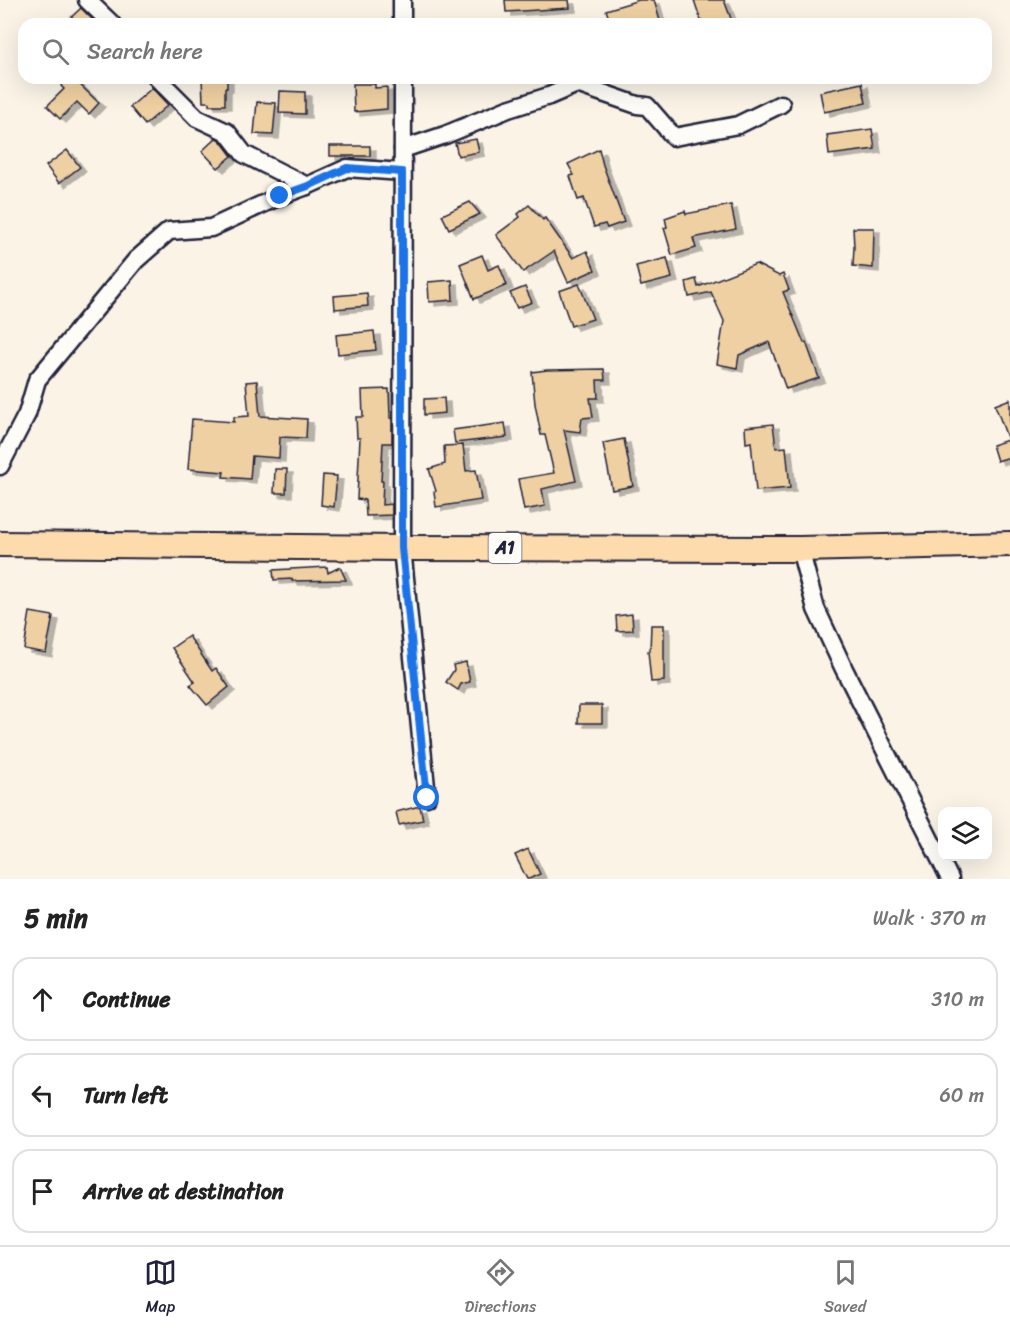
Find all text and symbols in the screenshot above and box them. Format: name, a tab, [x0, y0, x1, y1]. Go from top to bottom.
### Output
search box	[18, 18, 992, 84]
text: Search here	[87, 32, 203, 71]
icon: search	[39, 35, 72, 68]
route end	[266, 182, 292, 208]
road number: A1	[488, 533, 522, 563]
route start	[413, 784, 439, 810]
map controls	[938, 807, 992, 861]
button: layers	[938, 807, 992, 861]
text: 5 min	[24, 895, 88, 941]
text: Walk · 370 m	[873, 901, 986, 936]
text: Continue	[83, 980, 171, 1019]
text: 310 m	[931, 982, 984, 1017]
icon: ahead	[26, 983, 59, 1016]
text: Turn left	[83, 1076, 168, 1115]
text: 60 m	[939, 1078, 984, 1113]
icon: left	[26, 1079, 59, 1112]
text: Arrive at destination	[83, 1172, 284, 1211]
icon: arrive	[26, 1175, 59, 1208]
tab: Map	[144, 1256, 177, 1321]
tab: Directions	[465, 1256, 536, 1321]
tab: Saved	[824, 1256, 866, 1321]

